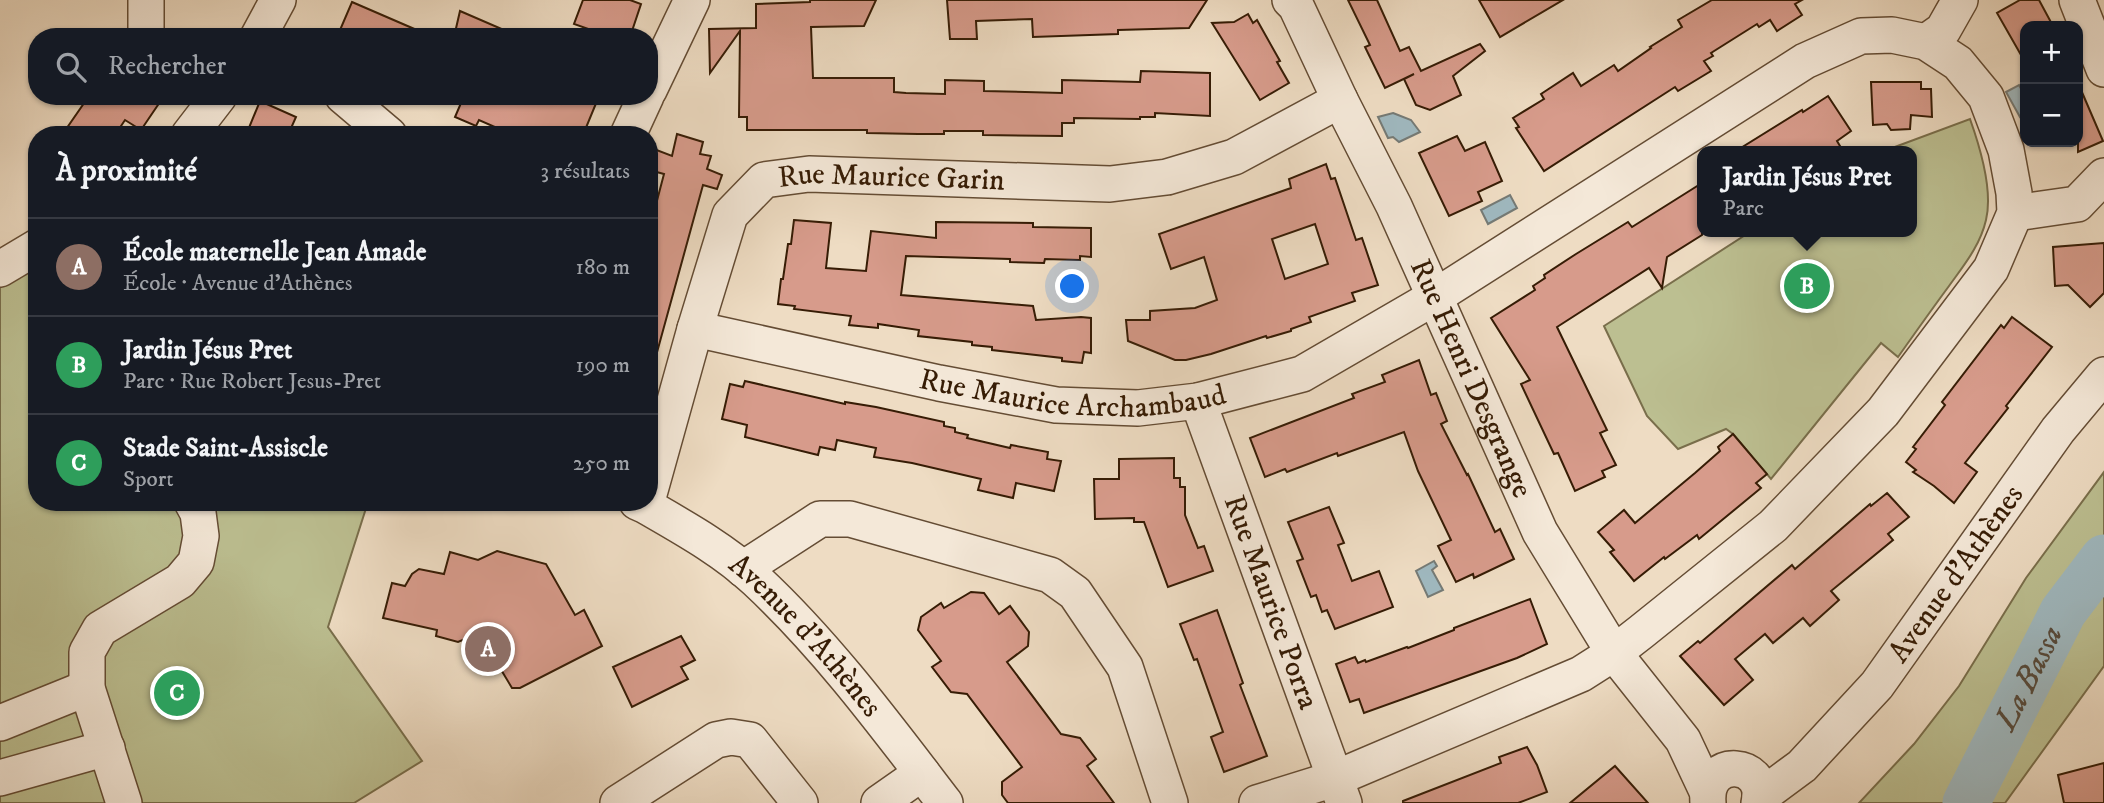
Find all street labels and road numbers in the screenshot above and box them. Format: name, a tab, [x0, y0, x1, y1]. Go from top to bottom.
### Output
street label: Rue Maurice Garin	[776, 155, 1006, 199]
street label: Rue Henri Desgrange	[1402, 253, 1541, 503]
street label: Rue Maurice Archambaud	[916, 361, 1230, 427]
street label: Avenue d'Athènes	[1880, 478, 2032, 670]
street label: Rue Maurice Porra	[1215, 490, 1327, 714]
street label: Avenue d'Athènes	[721, 546, 890, 725]

